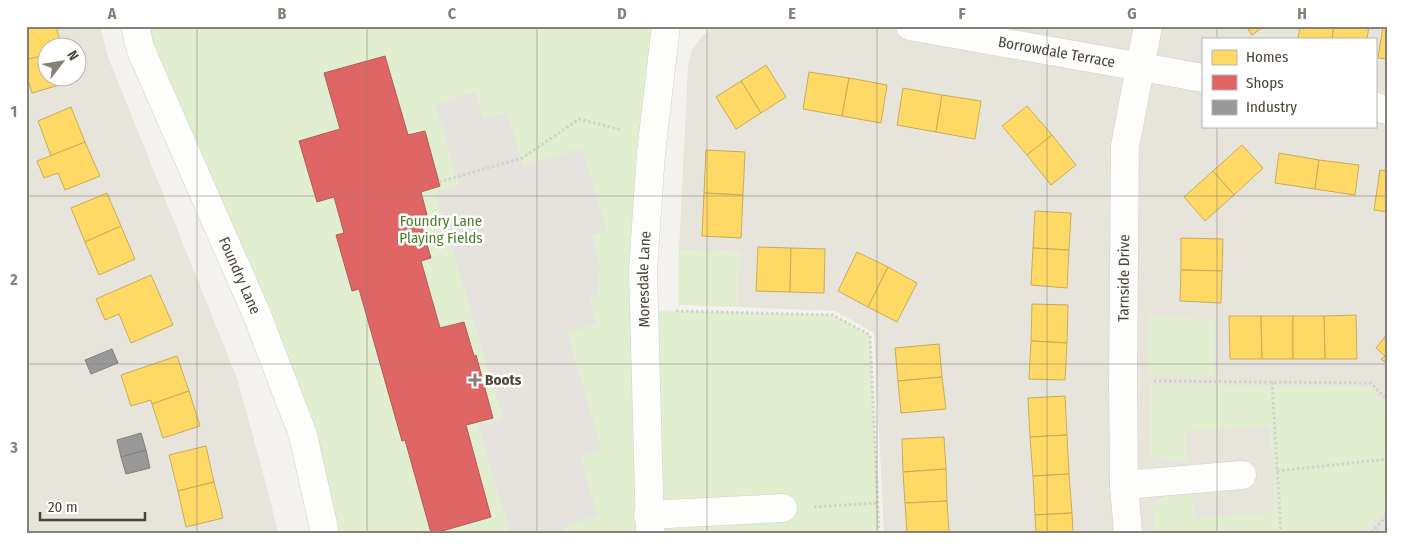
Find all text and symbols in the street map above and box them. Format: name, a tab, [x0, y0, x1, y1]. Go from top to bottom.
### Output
text: A	[107, 4, 117, 23]
text: B	[278, 4, 287, 23]
text: C	[448, 4, 457, 23]
text: D	[617, 4, 627, 23]
text: E	[788, 4, 796, 23]
text: F	[958, 4, 966, 23]
text: G	[1127, 4, 1137, 23]
text: H	[1297, 4, 1307, 23]
street label: Borrowdale Terrace	[997, 33, 1117, 71]
north arrow	[38, 38, 88, 88]
legend	[1202, 38, 1376, 128]
text: N	[63, 48, 82, 64]
text: Homes	[1246, 48, 1288, 66]
text: Shops	[1246, 74, 1284, 92]
text: Industry	[1246, 98, 1297, 116]
text: 1	[11, 102, 17, 121]
park label: Foundry Lane Playing Fields	[399, 212, 483, 247]
street label: Moresdale Lane	[634, 230, 655, 328]
street label: Foundry Lane	[215, 234, 265, 317]
street label: Tarnside Drive	[1115, 234, 1133, 322]
text: 2	[9, 270, 18, 289]
place label: Boots	[485, 371, 522, 389]
marker: Boots	[469, 374, 481, 386]
text: 3	[9, 438, 18, 457]
scale bar	[40, 489, 145, 521]
text: 20 m	[48, 498, 78, 516]

